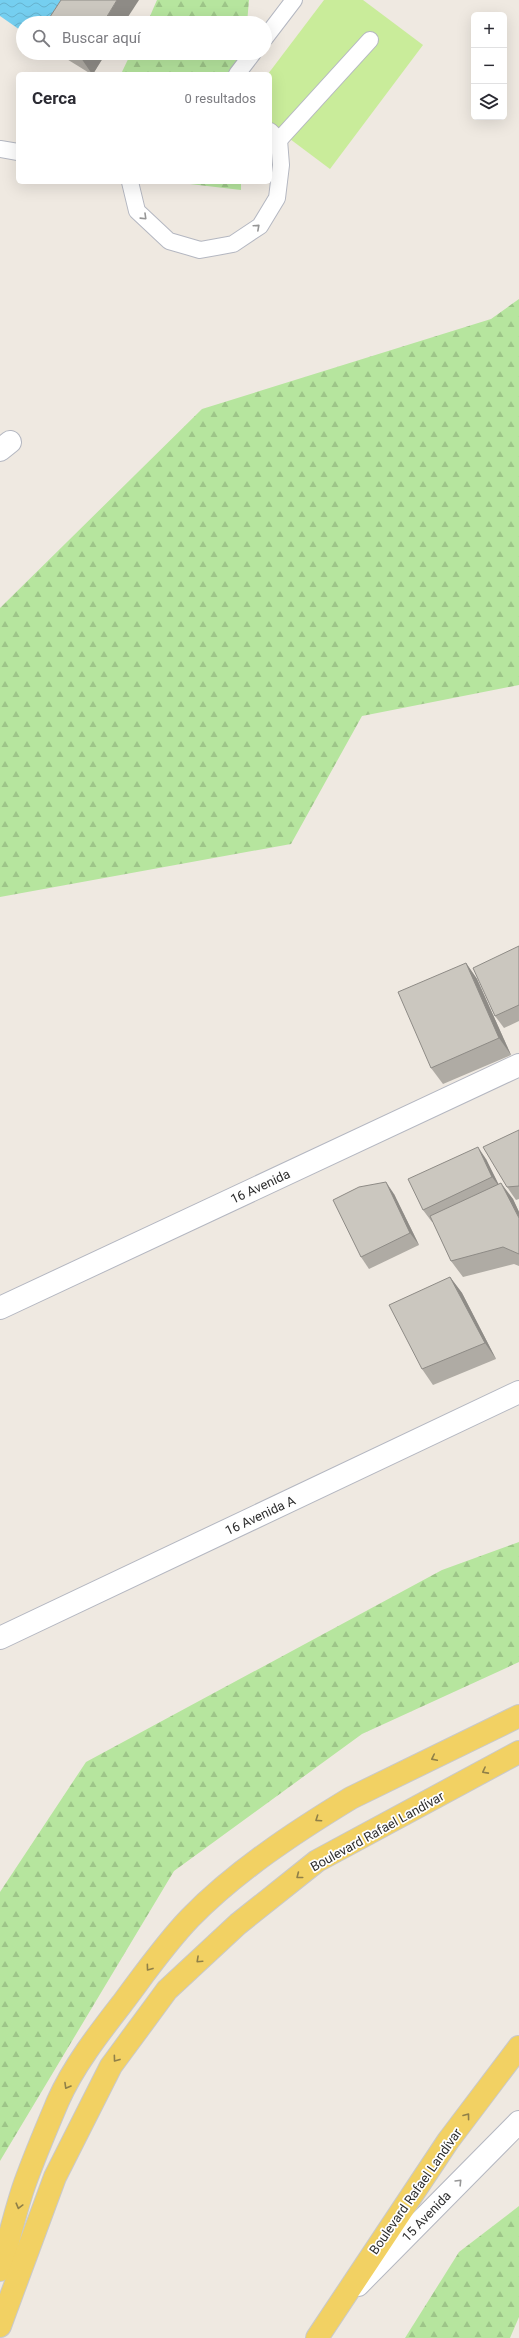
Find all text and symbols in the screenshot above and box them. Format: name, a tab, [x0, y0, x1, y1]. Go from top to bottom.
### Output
map controls	[471, 12, 507, 120]
button: +	[471, 12, 507, 48]
search box	[16, 16, 272, 60]
icon: search	[30, 27, 52, 49]
text: Buscar aquí	[62, 29, 141, 47]
button: −	[471, 48, 507, 84]
button: layers	[471, 84, 507, 120]
text: Cerca	[32, 88, 76, 108]
text: 0 resultados	[184, 91, 256, 106]
one-way arrow	[139, 212, 147, 220]
one-way arrow	[252, 224, 260, 231]
street label: 16 Avenida	[228, 1166, 292, 1207]
street label: 16 Avenida A	[223, 1492, 298, 1538]
one-way arrow	[430, 1753, 438, 1761]
one-way arrow	[482, 1766, 489, 1773]
street label: Boulevard Rafael Landívar	[308, 1788, 447, 1874]
one-way arrow	[316, 1814, 323, 1821]
one-way arrow	[296, 1871, 303, 1878]
one-way arrow	[196, 1955, 204, 1962]
one-way arrow	[146, 1964, 154, 1971]
one-way arrow	[113, 2055, 121, 2062]
one-way arrow	[64, 2082, 71, 2089]
one-way arrow	[462, 2114, 469, 2121]
street label: Boulevard Rafael Landívar	[366, 2125, 465, 2257]
one-way arrow	[454, 2179, 462, 2187]
street label: 15 Avenida	[399, 2188, 454, 2245]
one-way arrow	[15, 2203, 24, 2210]

